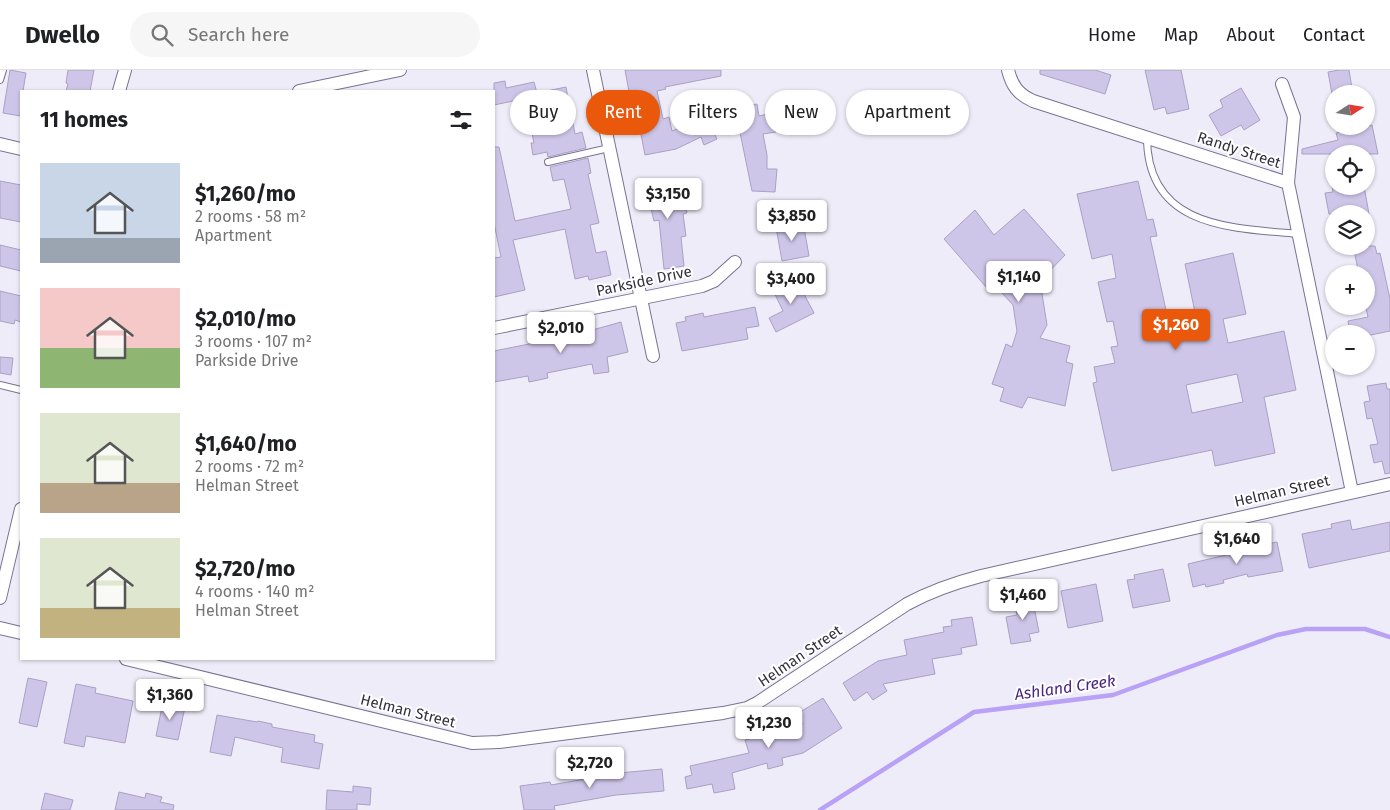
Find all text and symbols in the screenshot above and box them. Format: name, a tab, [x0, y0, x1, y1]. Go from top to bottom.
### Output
search box	[130, 12, 480, 57]
text: Dwello	[25, 21, 100, 49]
icon: search	[148, 21, 176, 49]
text: Search here	[188, 23, 289, 46]
text: Home	[1088, 24, 1136, 46]
text: Map	[1164, 24, 1198, 46]
text: About	[1226, 24, 1275, 46]
text: Contact	[1303, 24, 1365, 46]
north arrow	[1325, 85, 1375, 135]
map controls	[1325, 85, 1375, 375]
chip: Buy	[510, 90, 576, 135]
chip: Rent	[586, 90, 660, 135]
chip: Filters	[670, 90, 755, 135]
chip: New	[765, 90, 836, 135]
chip: Apartment	[846, 90, 969, 135]
icon: filters	[447, 106, 475, 134]
text: 11 homes	[40, 107, 128, 133]
street label: Randy Street	[1195, 128, 1284, 172]
button: locate	[1325, 145, 1375, 195]
pin: $3,150	[627, 178, 709, 220]
text: $1,260/mo	[195, 181, 296, 207]
icon: home	[80, 183, 140, 243]
text: $3,150	[646, 184, 690, 203]
pin: $3,850	[751, 200, 833, 242]
button: layers	[1325, 205, 1375, 255]
text: $3,850	[768, 206, 816, 225]
text: 2 rooms · 58 m²	[195, 207, 306, 226]
text: Apartment	[195, 226, 272, 245]
pin: $1,140	[978, 260, 1060, 303]
street label: Parkside Drive	[595, 262, 693, 300]
pin: $3,400	[750, 262, 832, 305]
button: +	[1325, 265, 1375, 315]
text: $1,140	[997, 267, 1041, 286]
text: $3,400	[767, 269, 815, 288]
text: $2,010/mo	[195, 306, 296, 332]
icon: home	[80, 308, 140, 368]
pin: $1,260	[1135, 308, 1217, 351]
pin: $2,010	[520, 312, 602, 354]
text: $1,260	[1153, 315, 1199, 334]
text: $2,010	[538, 318, 584, 337]
button: −	[1325, 325, 1375, 375]
text: 3 rooms · 107 m²	[195, 332, 312, 351]
text: Parkside Drive	[195, 351, 298, 370]
text: $1,640/mo	[195, 431, 297, 457]
icon: home	[80, 433, 140, 493]
text: 2 rooms · 72 m²	[195, 457, 304, 476]
street label: Helman Street	[1233, 471, 1332, 511]
text: Helman Street	[195, 476, 299, 495]
pin: $1,640	[1196, 522, 1278, 565]
text: $1,640	[1214, 529, 1260, 548]
text: $2,720/mo	[195, 556, 295, 582]
icon: home	[80, 558, 140, 618]
pin: $1,460	[982, 578, 1064, 621]
text: 4 rooms · 140 m²	[195, 582, 314, 601]
text: $1,460	[1000, 585, 1046, 604]
text: Helman Street	[195, 601, 299, 620]
street label: Helman Street	[755, 621, 846, 691]
water label: Ashland Creek	[1012, 671, 1117, 704]
pin: $1,360	[129, 678, 211, 721]
text: $1,360	[147, 685, 193, 704]
street label: Helman Street	[359, 691, 458, 732]
pin: $1,230	[728, 706, 810, 749]
text: $1,230	[746, 713, 792, 732]
pin: $2,720	[549, 746, 631, 789]
text: $2,720	[567, 753, 613, 772]

